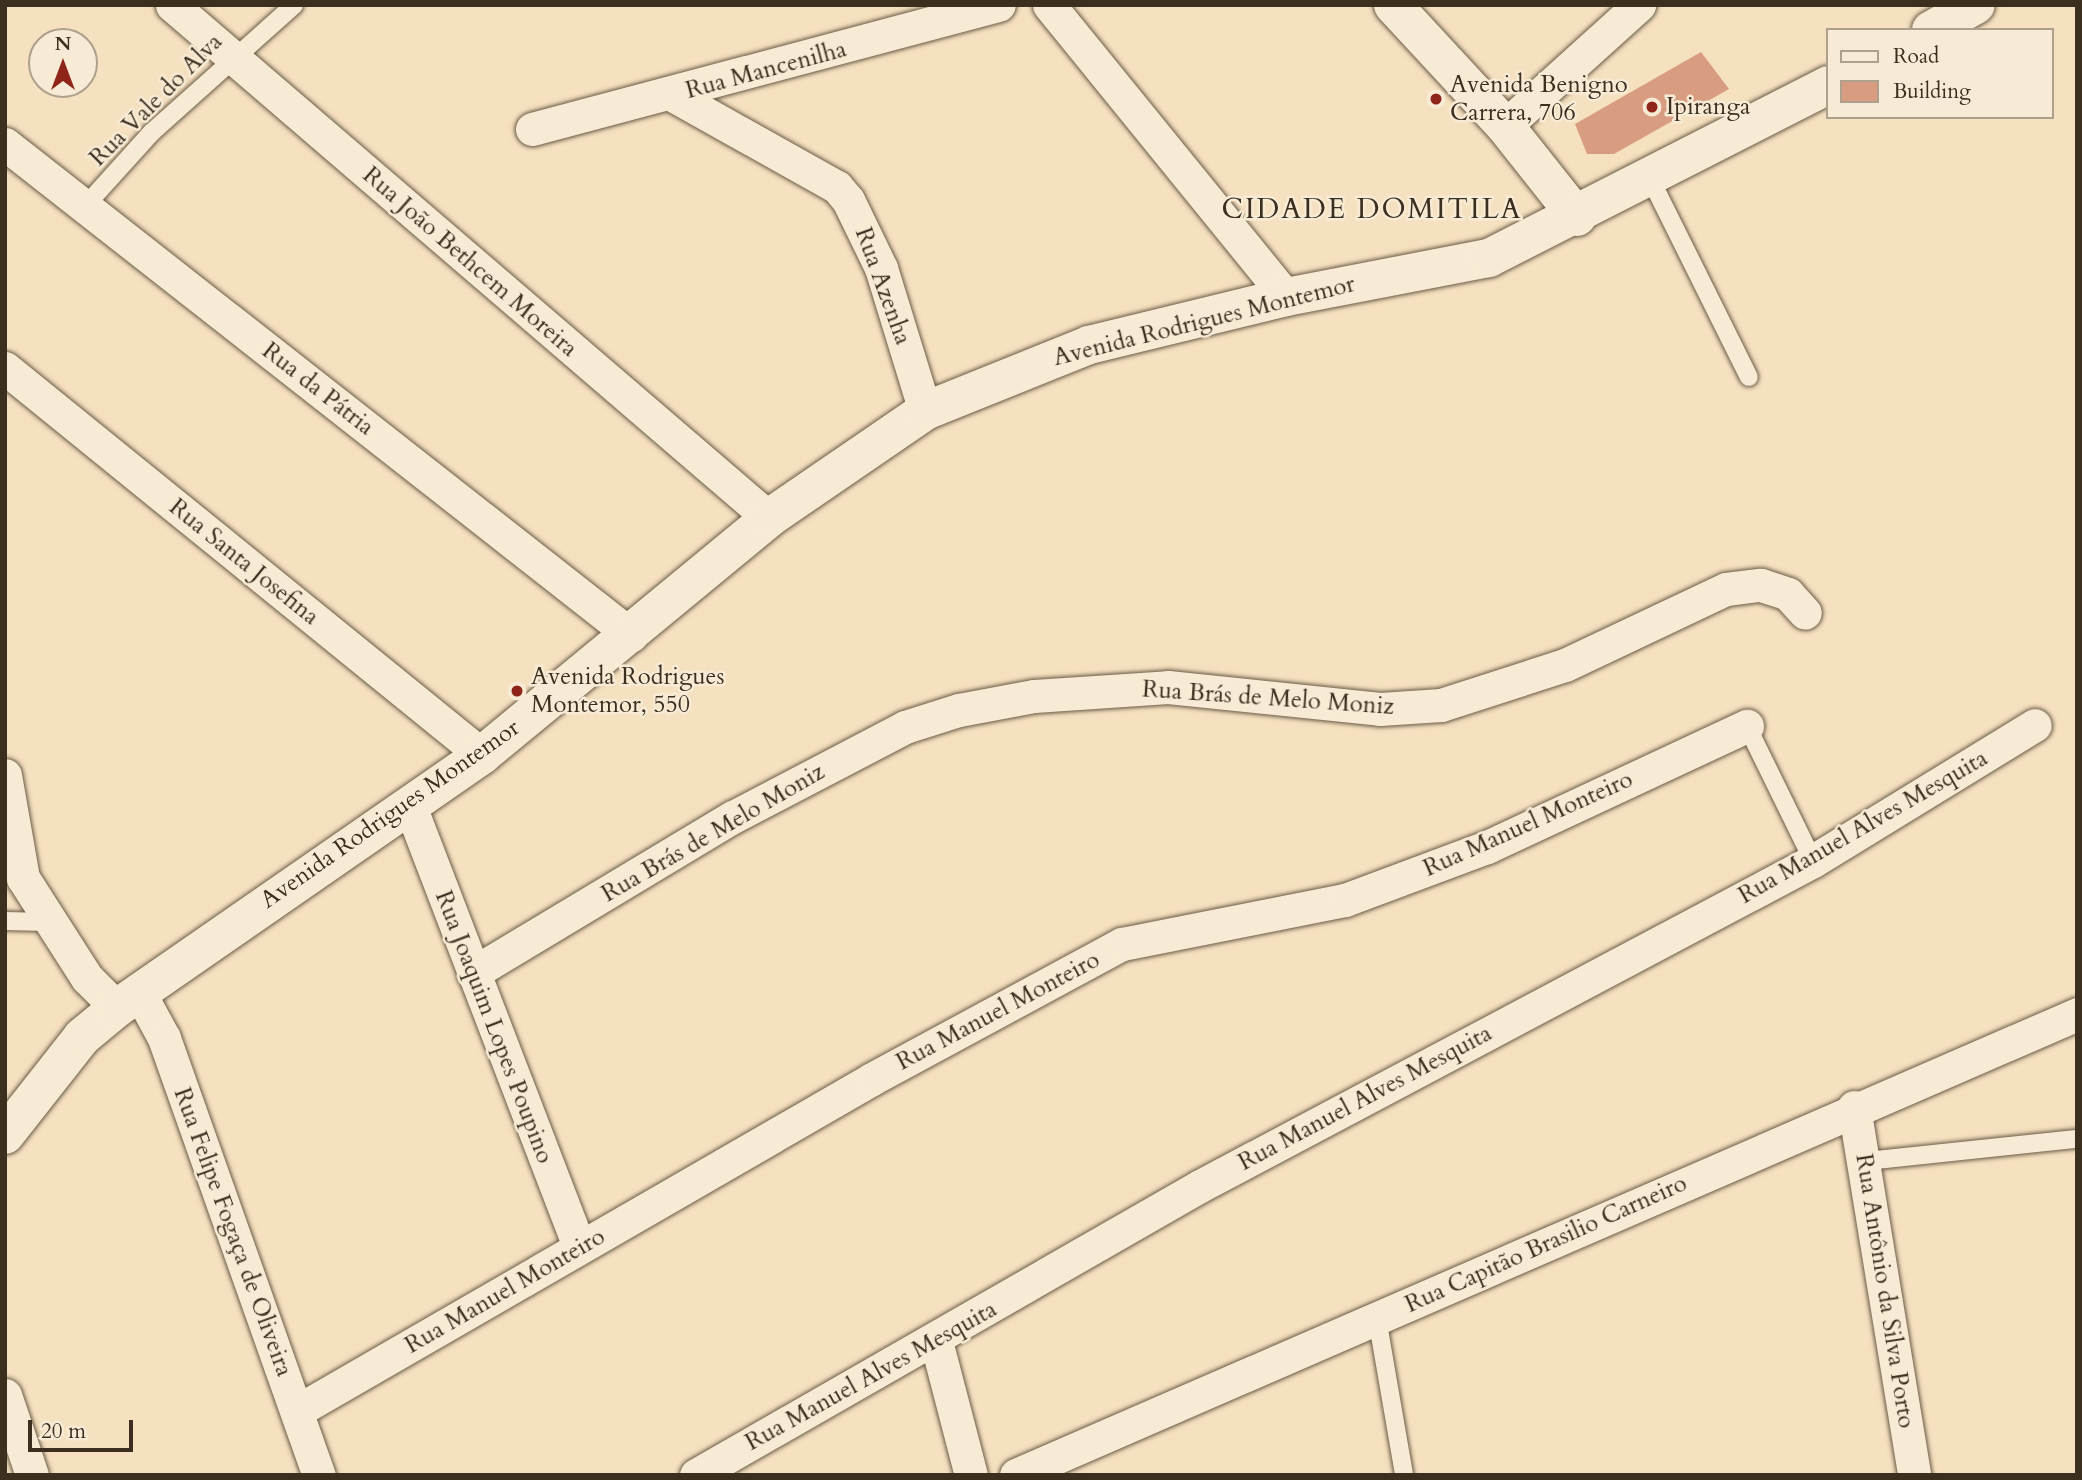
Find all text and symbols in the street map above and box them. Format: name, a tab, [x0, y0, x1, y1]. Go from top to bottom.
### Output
north arrow	[28, 28, 98, 98]
street label: Rua Vale do Alva	[84, 28, 228, 172]
legend	[1826, 28, 2054, 119]
text: N	[55, 31, 71, 57]
street label: Rua Mancenilha	[683, 35, 849, 105]
text: Road	[1893, 42, 1939, 71]
place label: Avenida Benigno Carrera, 706	[1450, 71, 1628, 127]
text: Building	[1893, 77, 1971, 106]
marker: Avenida Benigno Carrera, 706	[1428, 91, 1444, 107]
place label: Ipiranga	[1666, 93, 1750, 121]
marker: Ipiranga	[1644, 99, 1660, 115]
street label: Rua João Bethcem Moreira	[357, 161, 583, 363]
district label: CIDADE DOMITILA	[1223, 192, 1521, 226]
street label: Rua Azenha	[849, 224, 917, 348]
street label: Avenida Rodrigues Montemor	[1050, 270, 1358, 372]
street label: Rua da Pátria	[256, 336, 380, 442]
street label: Rua Santa Josefina	[163, 493, 325, 631]
place label: Avenida Rodrigues Montemor, 550	[531, 663, 725, 719]
street label: Rua Brás de Melo Moniz	[1141, 675, 1395, 721]
marker: Avenida Rodrigues Montemor, 550	[509, 683, 525, 699]
street label: Avenida Rodrigues Montemor	[255, 713, 525, 915]
street label: Rua Manuel Alves Mesquita	[1733, 744, 1993, 910]
street label: Rua Brás de Melo Moniz	[597, 757, 829, 909]
street label: Rua Manuel Monteiro	[1419, 765, 1637, 883]
street label: Rua Joaquim Lopes Poupino	[429, 887, 559, 1167]
street label: Rua Manuel Monteiro	[891, 945, 1105, 1077]
street label: Rua Manuel Alves Mesquita	[1233, 1019, 1497, 1177]
street label: Rua Felipe Fogaça de Oliveira	[167, 1084, 299, 1380]
street label: Rua Antônio da Silva Porto	[1849, 1152, 1921, 1430]
street label: Rua Capitão Brasilio Carneiro	[1401, 1169, 1691, 1319]
street label: Rua Manuel Monteiro	[400, 1222, 610, 1360]
street label: Rua Manuel Alves Mesquita	[740, 1295, 1002, 1457]
scale bar	[32, 1406, 136, 1450]
text: 20 m	[41, 1417, 86, 1446]

